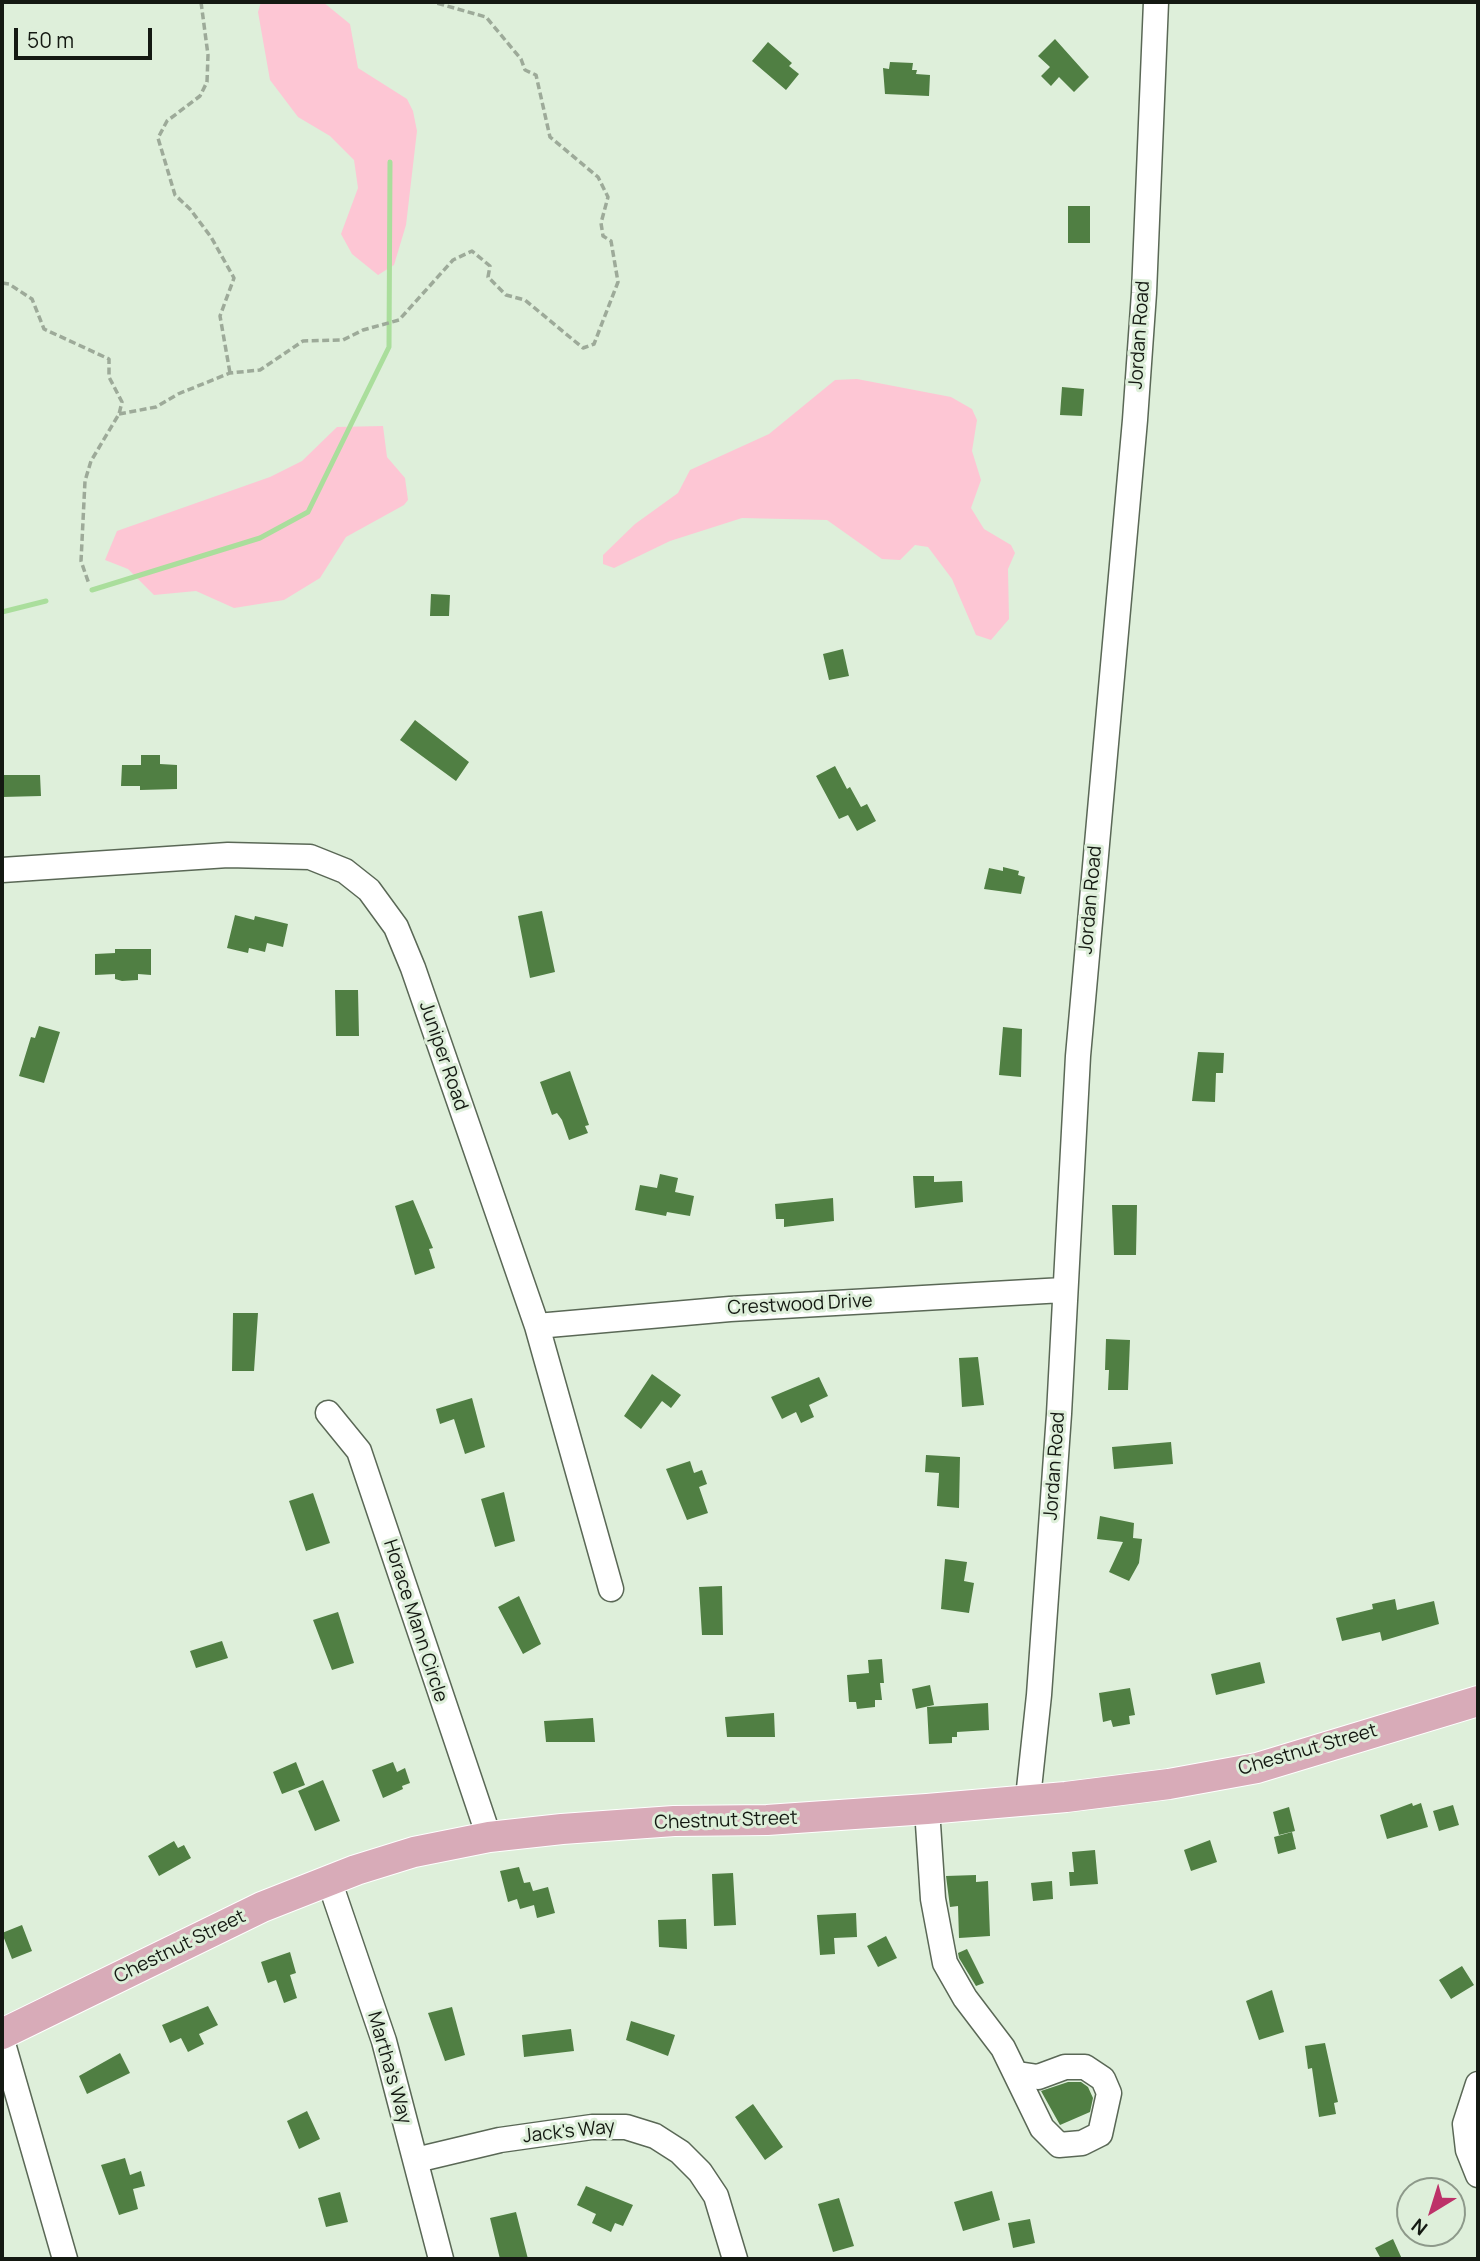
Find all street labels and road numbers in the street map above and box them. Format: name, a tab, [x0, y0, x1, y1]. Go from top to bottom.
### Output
street label: Jordan Road	[1125, 280, 1155, 390]
street label: Jordan Road	[1075, 845, 1107, 955]
street label: Juniper Road	[414, 998, 472, 1114]
street label: Crestwood Drive	[727, 1290, 873, 1320]
street label: Jordan Road	[1040, 1411, 1070, 1521]
street label: Horace Mann Circle	[378, 1537, 452, 1705]
street label: Chestnut Street	[1236, 1719, 1380, 1781]
street label: Chestnut Street	[654, 1807, 798, 1835]
street label: Chestnut Street	[111, 1905, 249, 1989]
street label: Martha's Way	[362, 2009, 416, 2127]
street label: Jack's Way	[522, 2116, 616, 2148]

